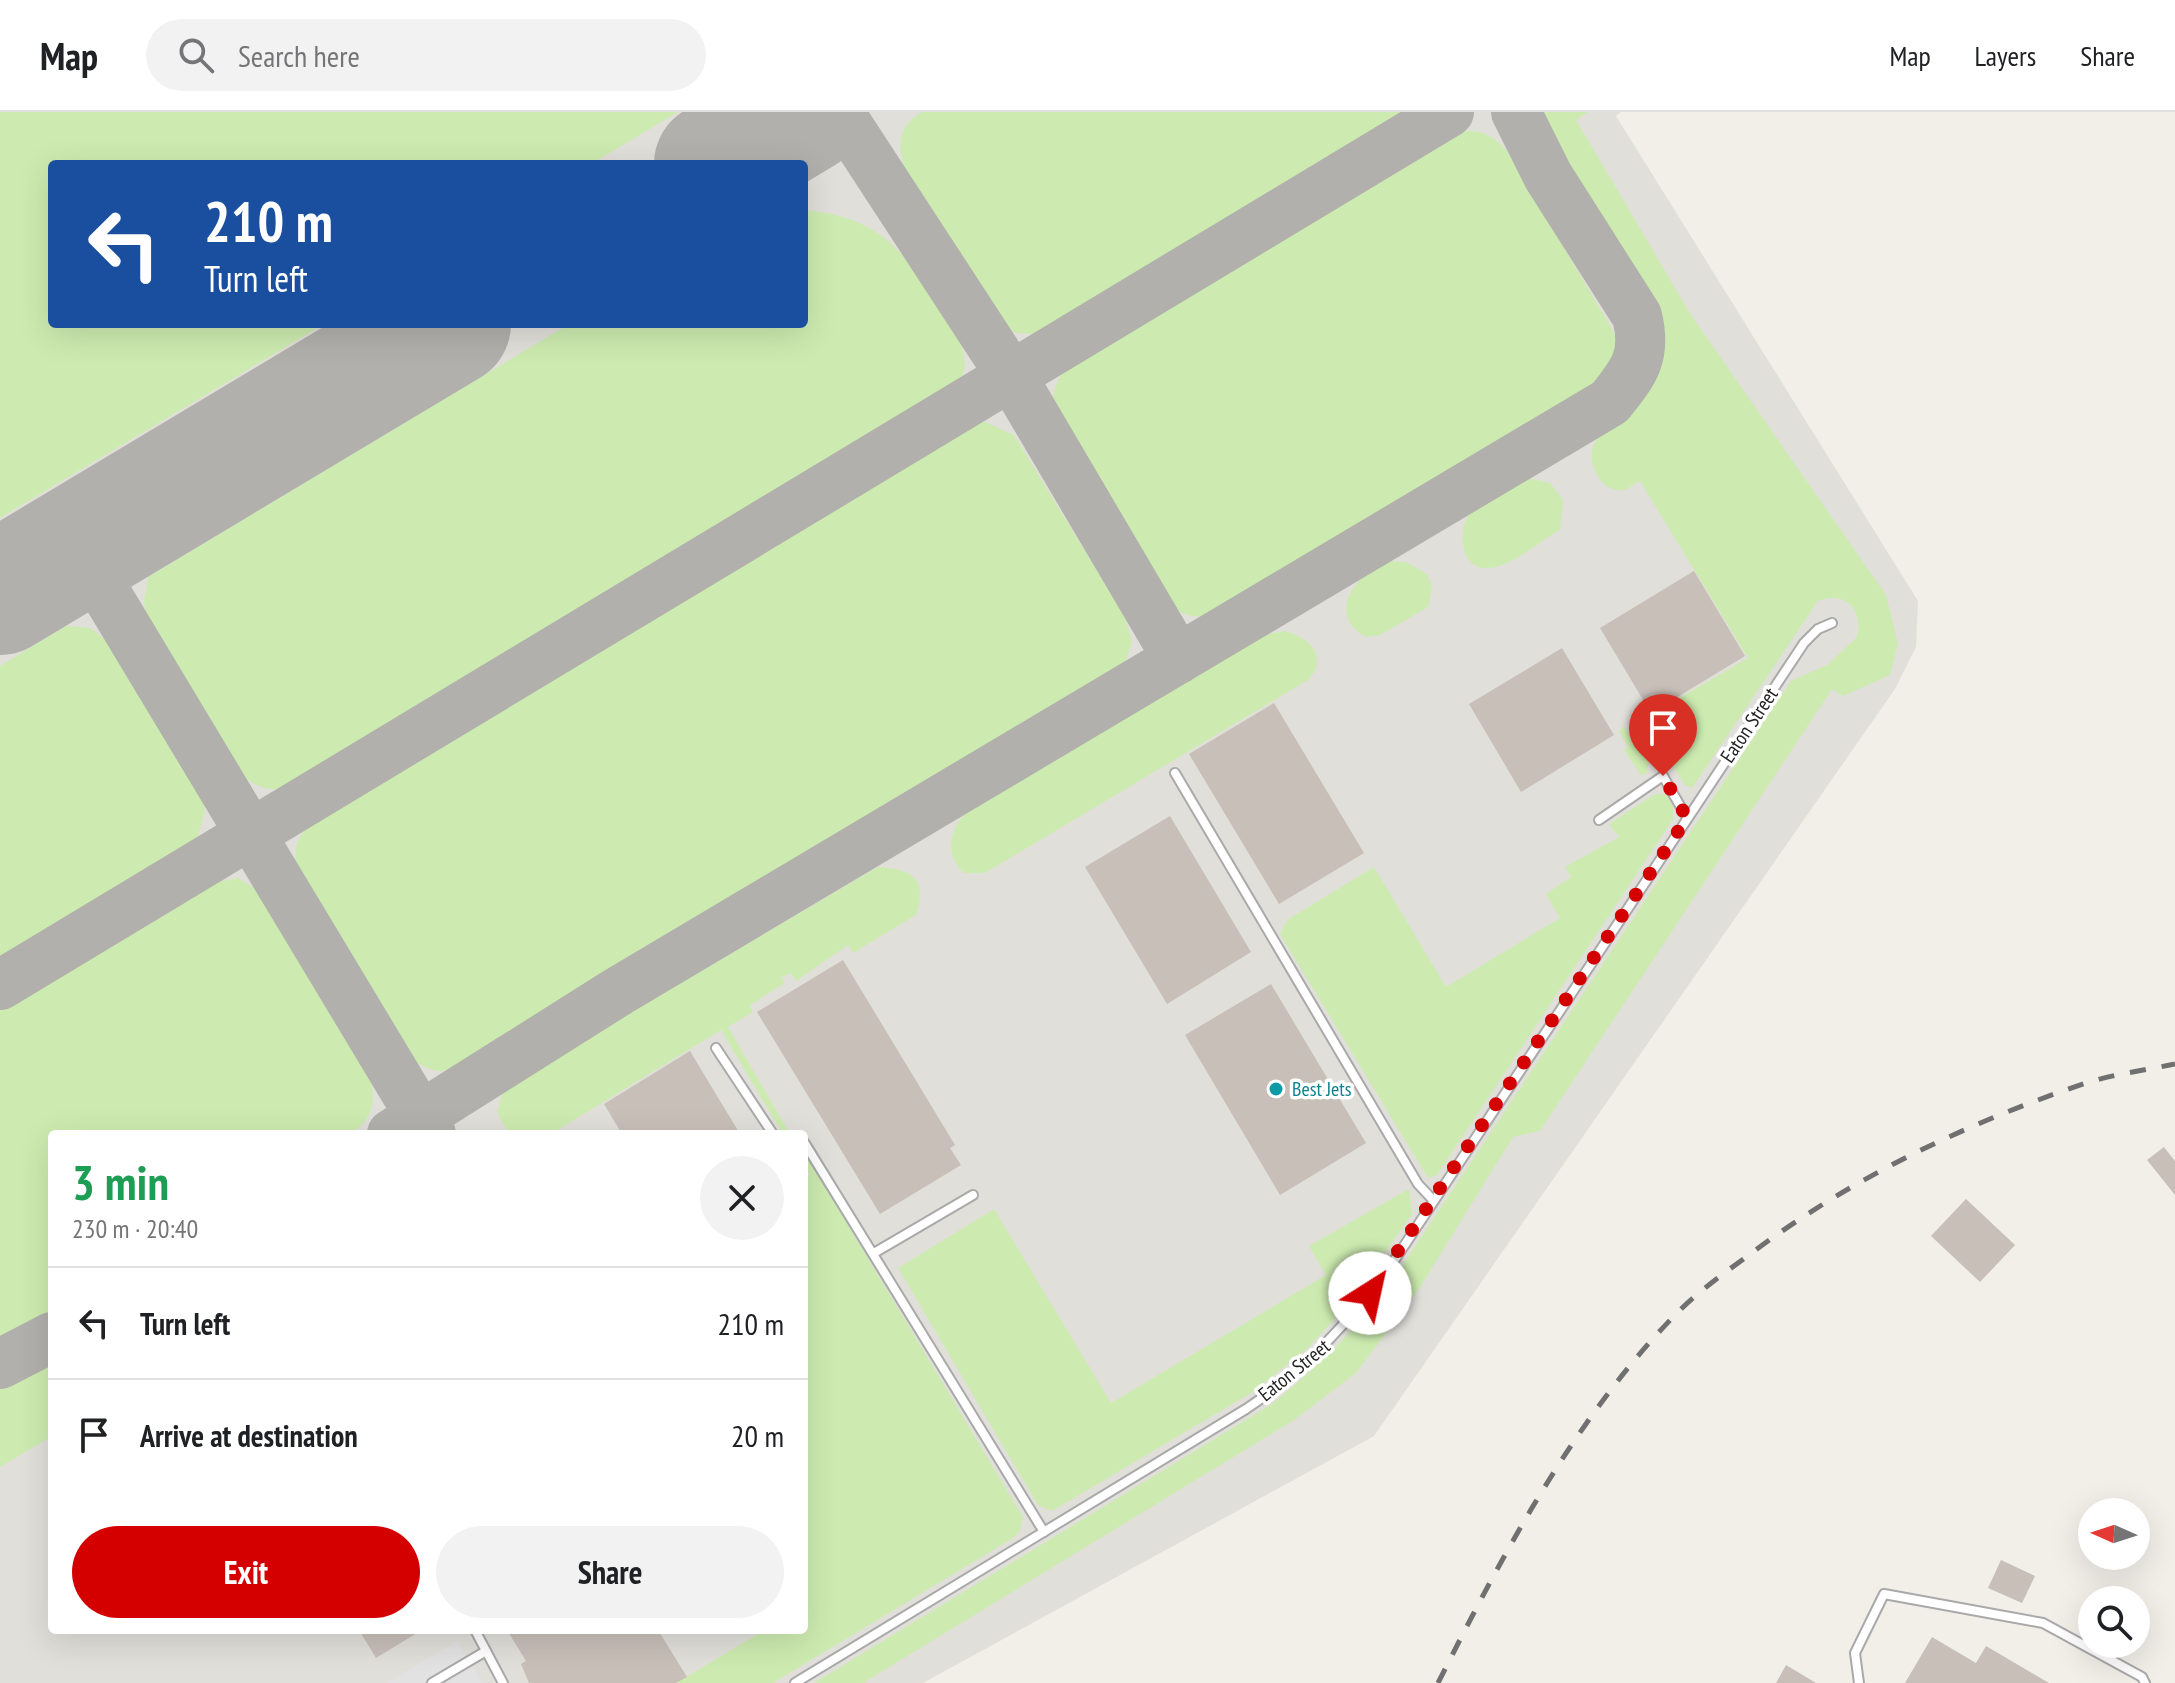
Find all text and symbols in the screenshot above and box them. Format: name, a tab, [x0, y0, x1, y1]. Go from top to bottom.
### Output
search box	[146, 19, 706, 91]
text: Map	[40, 31, 98, 80]
icon: search	[174, 33, 218, 77]
text: Search here	[238, 36, 360, 75]
text: Map	[1889, 37, 1931, 74]
text: Layers	[1975, 37, 2036, 74]
text: Share	[2080, 37, 2135, 74]
text: 210 m	[204, 185, 333, 257]
icon: left	[72, 192, 176, 296]
text: Turn left	[204, 255, 308, 302]
street label: Eaton Street	[1714, 682, 1784, 767]
pin	[1629, 694, 1697, 776]
icon: arrive	[1641, 706, 1685, 750]
place label: Best Jets	[1292, 1076, 1352, 1102]
marker: Best Jets	[1267, 1080, 1285, 1098]
text: 3 min	[72, 1151, 169, 1213]
button: close	[700, 1156, 784, 1240]
text: 230 m · 20:40	[72, 1212, 198, 1245]
position arrow	[1328, 1251, 1412, 1335]
icon: left	[72, 1301, 116, 1345]
text: Turn left	[140, 1304, 230, 1343]
text: 210 m	[718, 1304, 784, 1343]
street label: Eaton Street	[1253, 1333, 1336, 1407]
icon: arrive	[72, 1413, 116, 1457]
text: Arrive at destination	[140, 1416, 358, 1455]
text: 20 m	[731, 1416, 784, 1455]
north arrow	[2078, 1498, 2150, 1570]
map controls	[2078, 1498, 2150, 1658]
button: Exit	[72, 1526, 420, 1618]
button: Share	[436, 1526, 784, 1618]
button: search	[2078, 1586, 2150, 1658]

